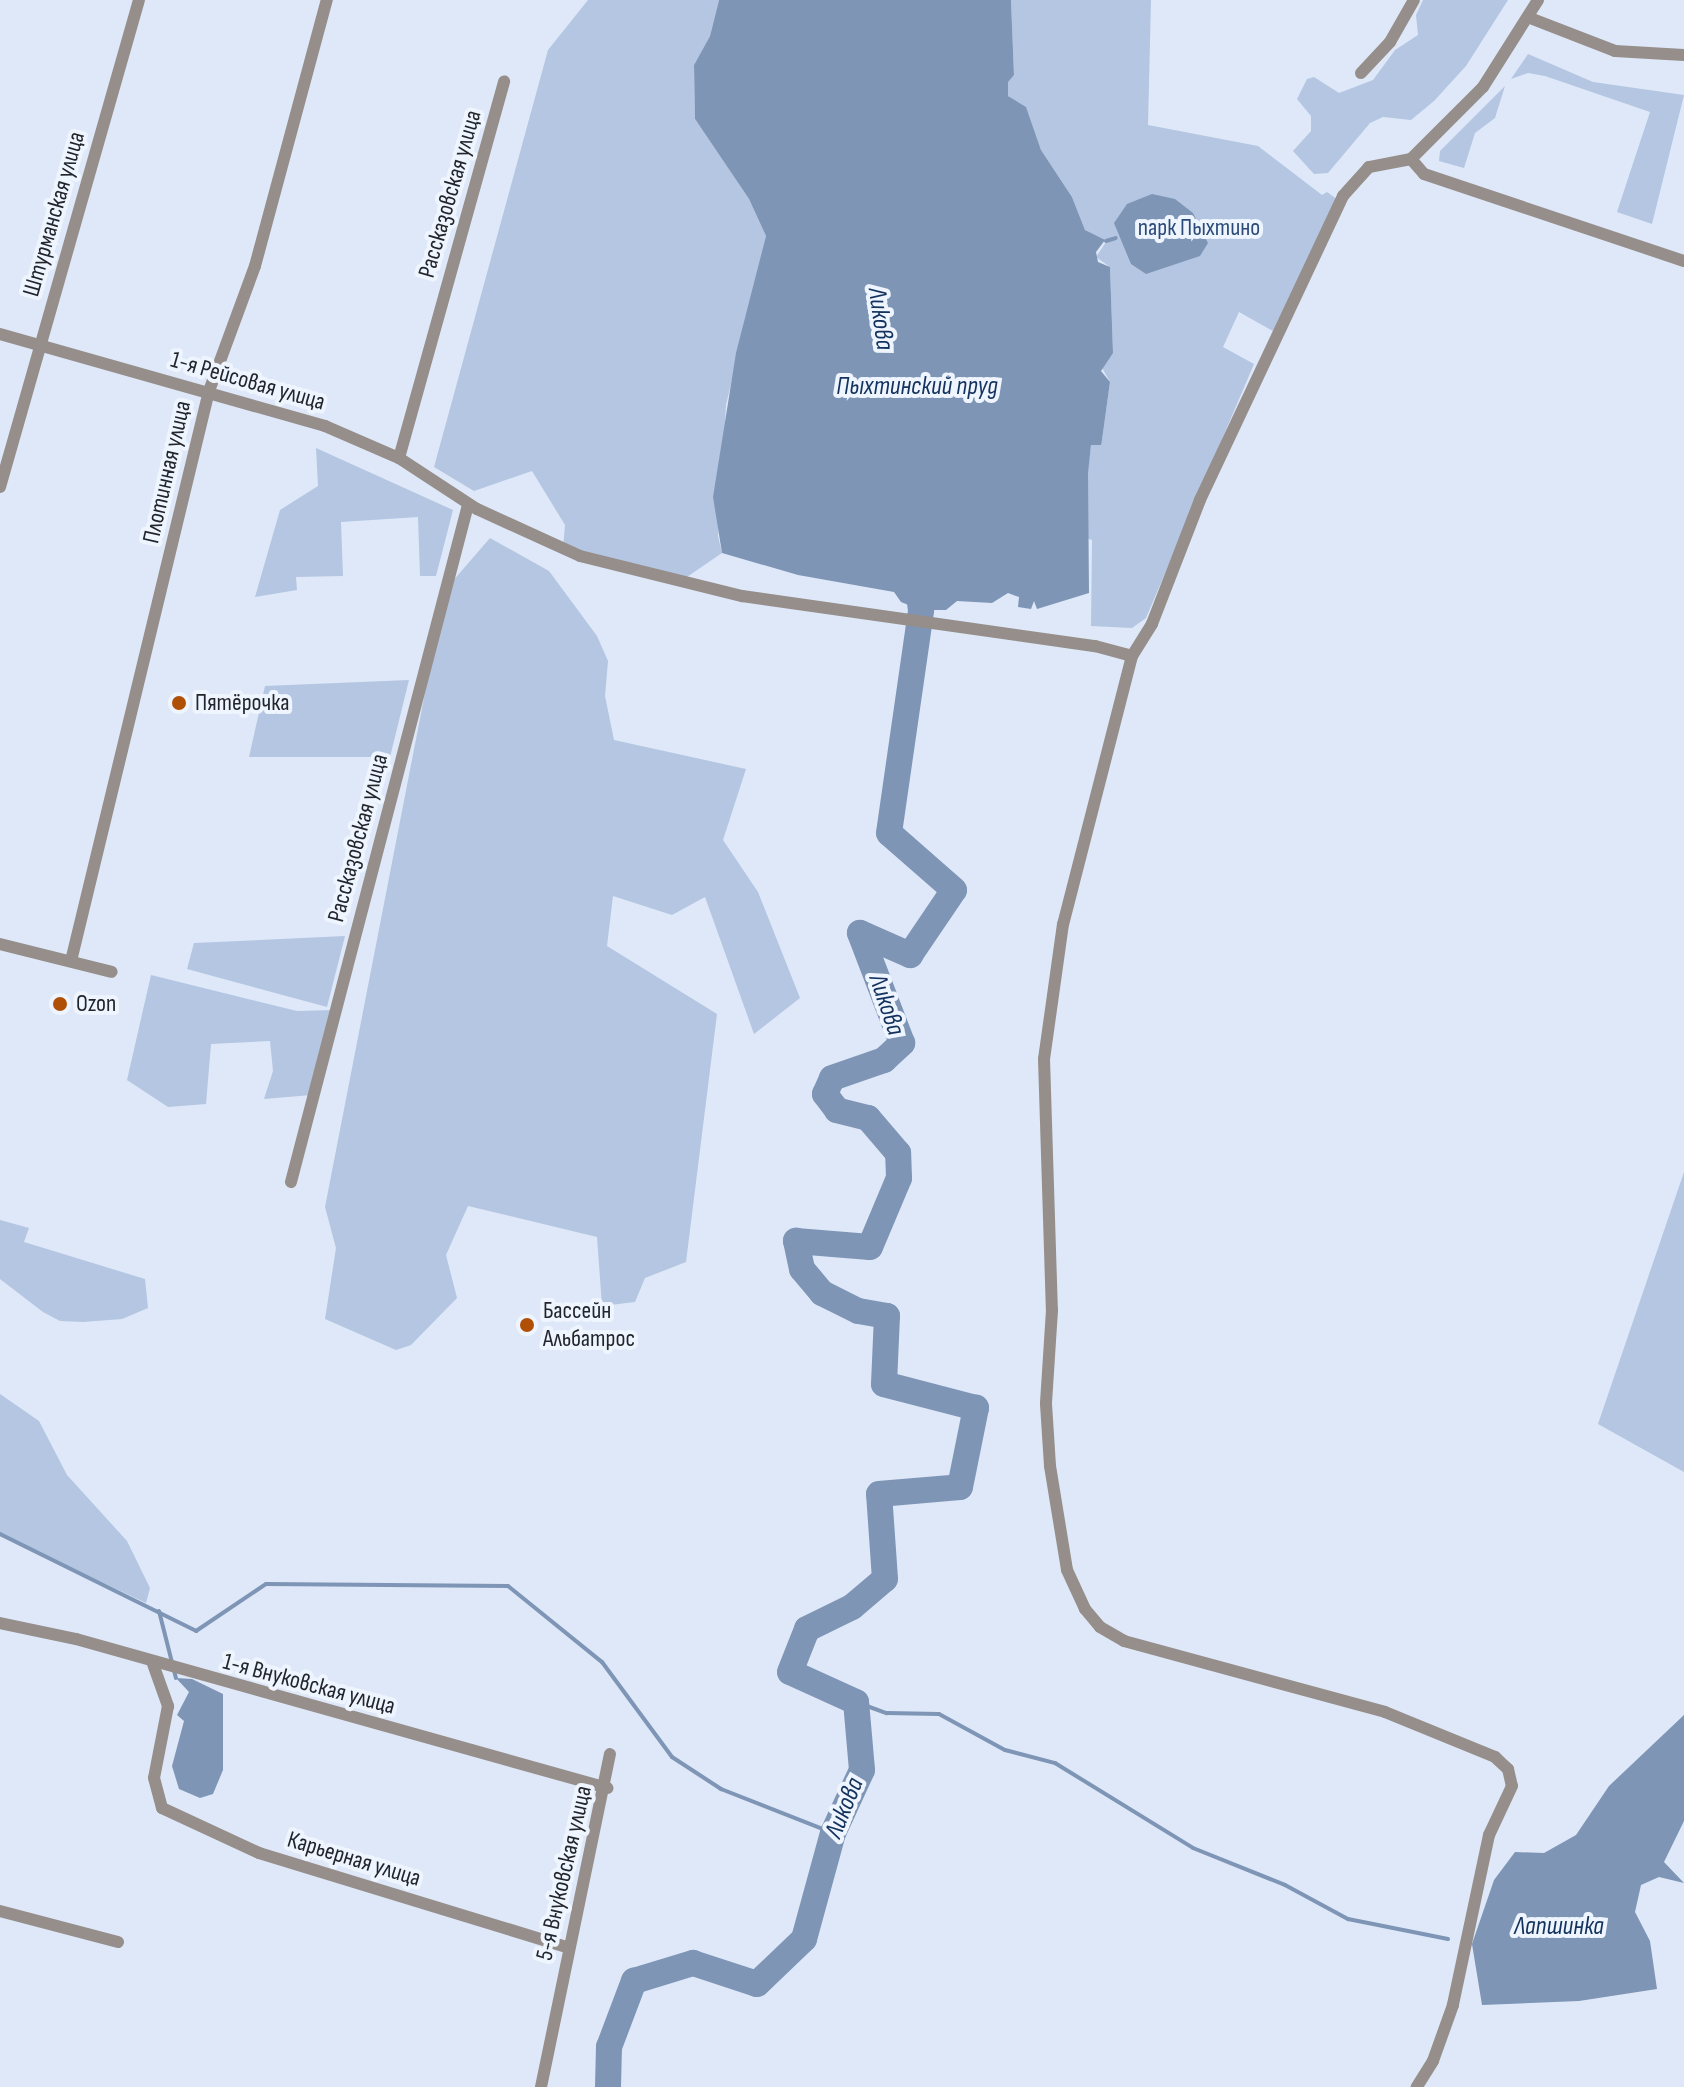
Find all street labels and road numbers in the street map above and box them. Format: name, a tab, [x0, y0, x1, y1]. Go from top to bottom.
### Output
street label: Рассказовская улица	[412, 107, 488, 281]
street label: Штурманская улица	[17, 128, 91, 300]
street label: 1-я Рейсовая улица	[168, 345, 328, 417]
street label: Плотинная улица	[137, 398, 197, 546]
street label: Рассказовская улица	[322, 751, 394, 925]
street label: 1-я Внуковская улица	[220, 1647, 398, 1721]
street label: 5-я Внуковская улица	[530, 1783, 598, 1963]
street label: Карьерная улица	[284, 1825, 424, 1893]

